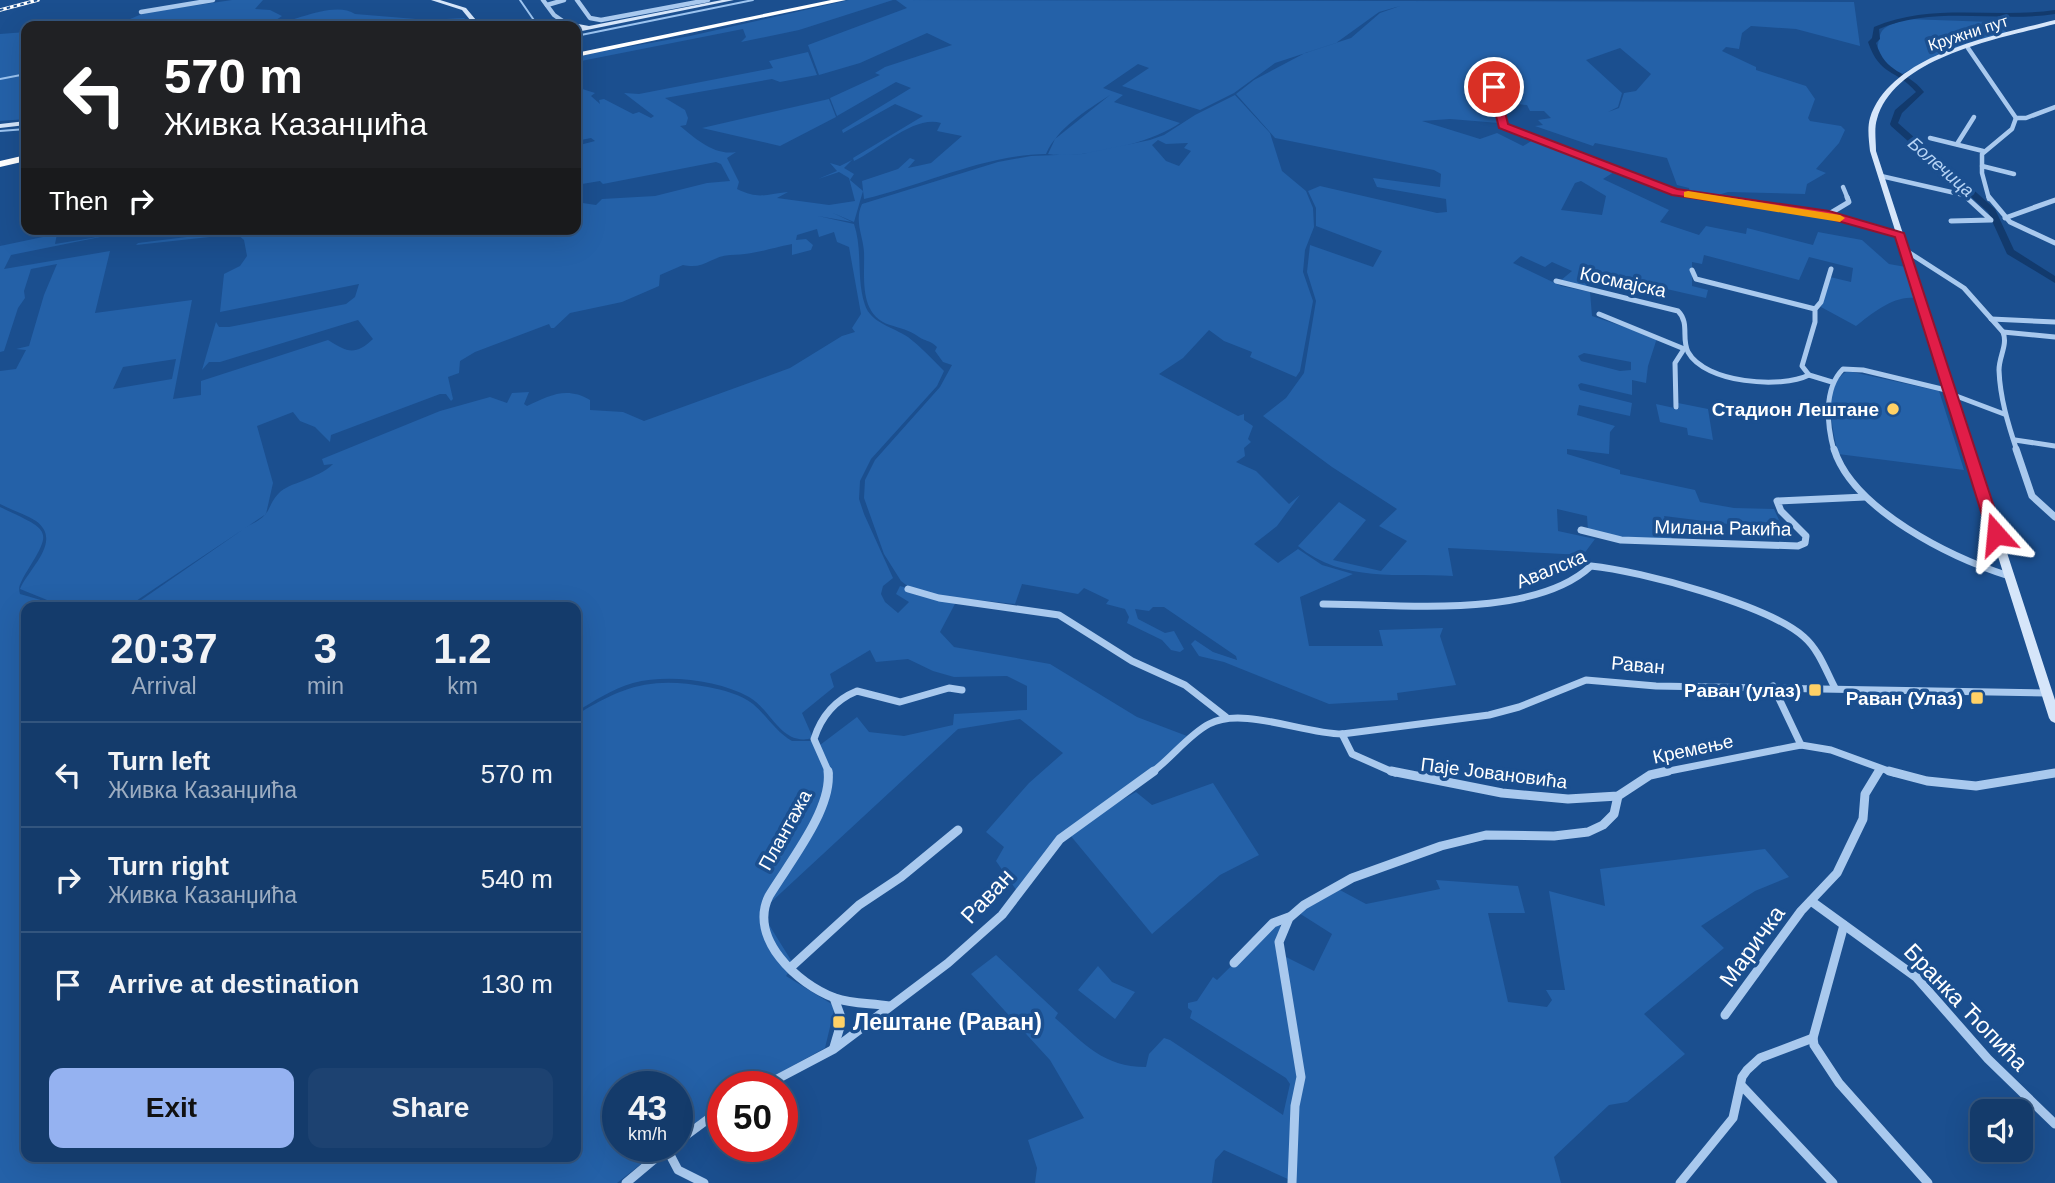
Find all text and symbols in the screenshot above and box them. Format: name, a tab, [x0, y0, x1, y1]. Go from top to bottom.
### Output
street label: Кружни пут	[1926, 12, 2011, 54]
icon: left	[49, 49, 140, 140]
text: 570 m	[164, 49, 303, 103]
pin	[1464, 57, 1524, 117]
icon: arrive	[1475, 68, 1513, 106]
text: Живка Казанџића	[164, 106, 427, 142]
water label: Болечица	[1904, 133, 1978, 201]
icon: right	[122, 182, 160, 220]
text: Then	[49, 186, 108, 216]
street label: Космајска	[1578, 263, 1669, 301]
place label: Стадион Лештане	[1712, 399, 1879, 420]
marker: Стадион Лештане	[1885, 401, 1901, 417]
position arrow	[1959, 497, 2033, 571]
street label: Милана Ракића	[1654, 516, 1792, 540]
street label: Авалска	[1513, 545, 1589, 592]
text: 20:37	[110, 625, 218, 672]
text: 3	[314, 625, 337, 672]
text: 1.2	[433, 625, 492, 672]
street label: Раван	[1610, 652, 1666, 678]
text: Arrival	[131, 673, 197, 699]
text: min	[307, 673, 344, 699]
text: km	[447, 673, 478, 699]
place label: Раван (улаз)	[1684, 680, 1801, 701]
marker: Раван (улаз)	[1807, 682, 1823, 698]
place label: Раван (Улаз)	[1846, 688, 1963, 709]
marker: Раван (Улаз)	[1969, 690, 1985, 706]
street label: Кремење	[1651, 730, 1735, 768]
text: Turn left	[108, 746, 210, 776]
street label: Паје Јовановића	[1419, 754, 1569, 792]
icon: left	[49, 756, 87, 794]
text: 570 m	[481, 759, 553, 789]
text: Живка Казанџића	[108, 777, 297, 803]
street label: Плантажа	[754, 786, 816, 874]
text: Turn right	[108, 851, 229, 881]
icon: right	[49, 861, 87, 899]
street label: Раван	[955, 863, 1019, 929]
text: 540 m	[481, 864, 553, 894]
text: Живка Казанџића	[108, 882, 297, 908]
street label: Маричка	[1714, 900, 1790, 991]
street label: Бранка Ћопића	[1899, 938, 2033, 1076]
icon: arrive	[49, 966, 87, 1004]
text: Arrive at destination	[108, 969, 359, 999]
text: 130 m	[481, 969, 553, 999]
place label: Лештане (Раван)	[853, 1009, 1042, 1035]
marker: Лештане (Раван)	[831, 1014, 847, 1030]
button: Exit	[49, 1068, 294, 1148]
button: Share	[308, 1068, 553, 1148]
speed limit sign: 50	[707, 1071, 798, 1162]
text: 43	[628, 1088, 667, 1127]
map controls	[1970, 1099, 2033, 1162]
button: sound	[1970, 1099, 2033, 1162]
text: km/h	[628, 1124, 667, 1144]

